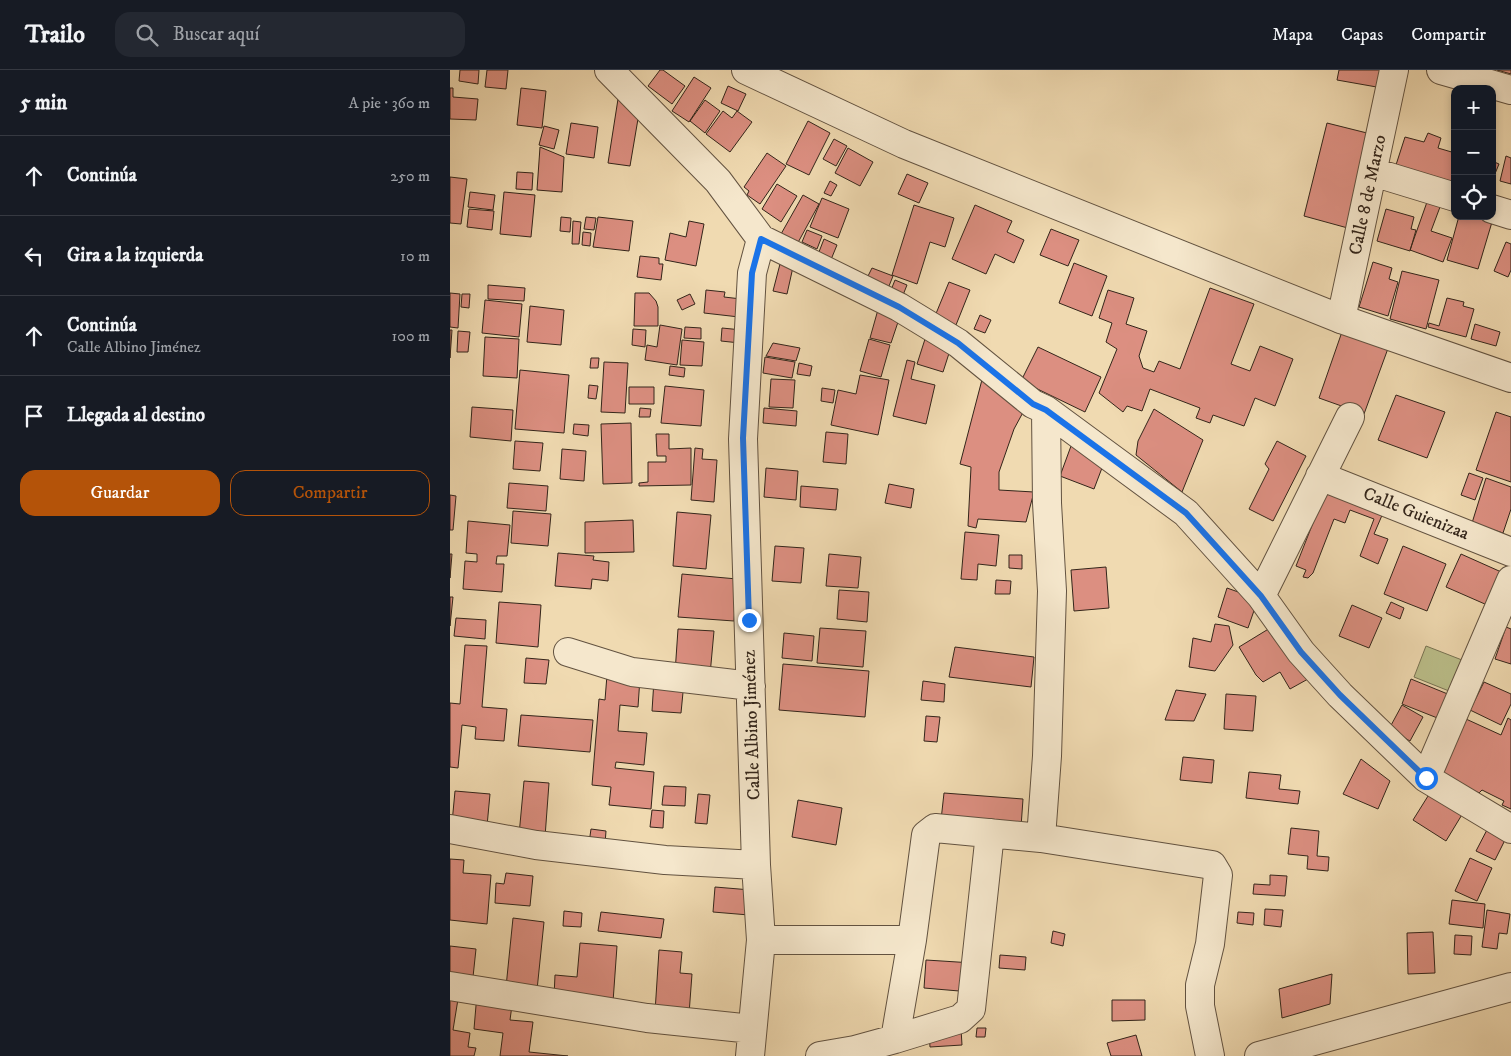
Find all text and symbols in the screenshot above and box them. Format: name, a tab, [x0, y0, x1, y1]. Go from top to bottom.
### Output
search box	[115, 12, 465, 57]
text: Trailo	[25, 20, 85, 50]
icon: search	[133, 21, 161, 49]
text: Buscar aquí	[173, 23, 259, 46]
text: Mapa	[1272, 24, 1313, 46]
text: Capas	[1341, 24, 1383, 46]
text: Compartir	[1411, 24, 1486, 46]
map controls	[1451, 85, 1496, 220]
button: +	[1451, 85, 1496, 130]
text: 5 min	[20, 90, 67, 116]
text: A pie · 360 m	[349, 93, 430, 113]
button: −	[1451, 130, 1496, 175]
street label: Calle 8 de Marzo	[1345, 133, 1392, 257]
icon: ahead	[20, 162, 48, 190]
text: Continúa	[67, 164, 137, 187]
text: 250 m	[390, 166, 430, 186]
button: locate	[1451, 175, 1496, 220]
icon: left	[20, 242, 48, 270]
text: Gira a la izquierda	[67, 244, 203, 267]
text: 10 m	[400, 246, 430, 266]
text: Continúa	[67, 314, 137, 337]
icon: ahead	[20, 322, 48, 350]
text: 100 m	[392, 326, 430, 346]
text: Calle Albino Jiménez	[67, 337, 201, 357]
icon: arrive	[20, 402, 48, 430]
text: Llegada al destino	[67, 404, 205, 427]
button: Guardar	[20, 470, 220, 516]
button: Compartir	[230, 470, 430, 516]
street label: Calle Guienizaa	[1360, 483, 1472, 545]
route end	[738, 609, 761, 632]
street label: Calle Albino Jiménez	[738, 649, 766, 801]
route start	[1415, 767, 1438, 790]

